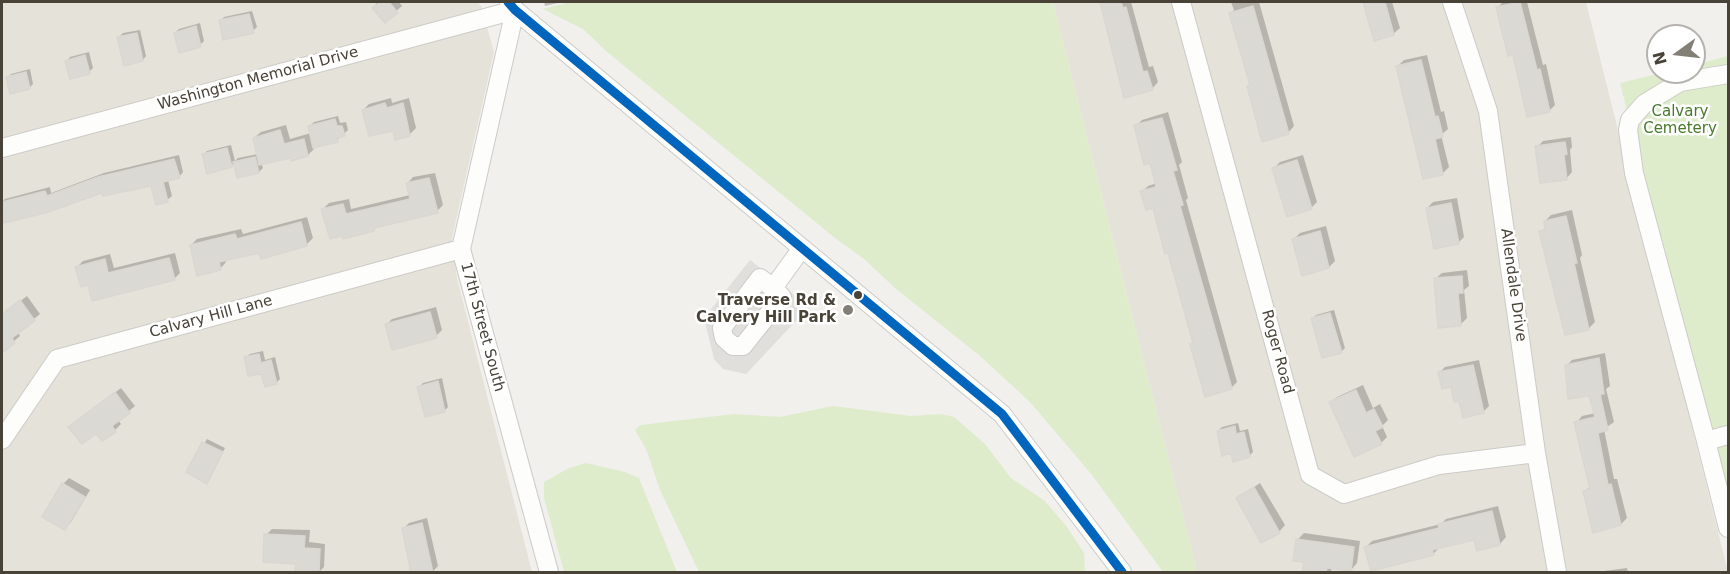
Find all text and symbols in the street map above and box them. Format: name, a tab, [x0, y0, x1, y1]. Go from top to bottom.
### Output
north arrow	[1646, 24, 1706, 84]
street label: Washington Memorial Drive	[156, 43, 360, 115]
text: N	[1649, 49, 1671, 67]
park label: Calvary Cemetery	[1643, 103, 1717, 138]
street label: Allendale Drive	[1496, 227, 1530, 343]
street label: 17th Street South	[456, 260, 508, 394]
unlabelled marker	[852, 289, 864, 301]
street label: Calvary Hill Lane	[148, 292, 274, 342]
place label: Traverse Rd & Calvery Hill Park	[696, 292, 836, 327]
marker: Traverse Rd & Calvery Hill Park	[841, 303, 855, 317]
street label: Roger Road	[1257, 308, 1297, 396]

